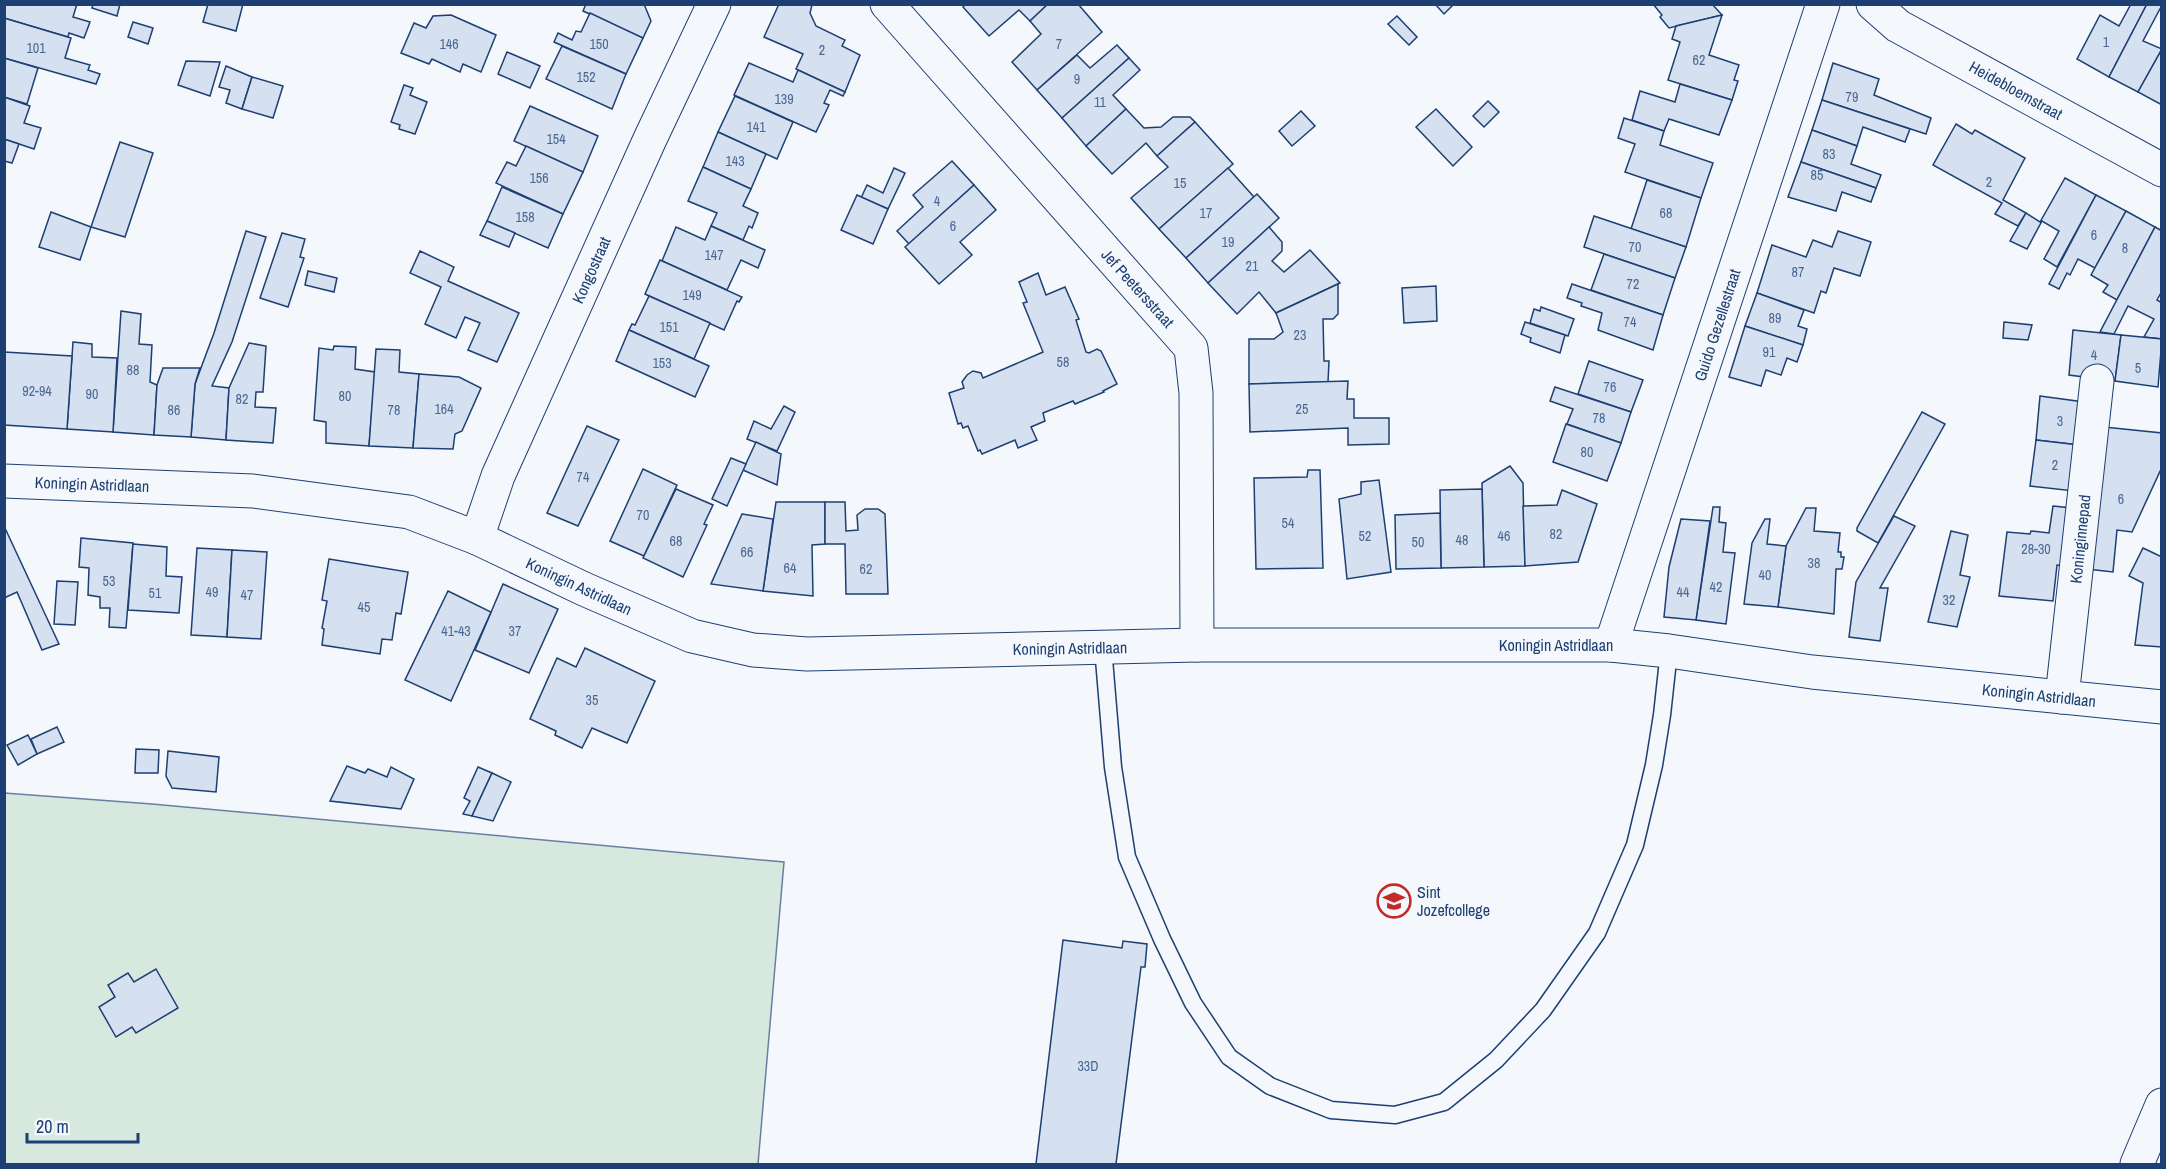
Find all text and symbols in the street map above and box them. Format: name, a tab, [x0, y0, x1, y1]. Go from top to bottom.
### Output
house number: 1	[2103, 33, 2110, 51]
house number: 146	[439, 35, 459, 53]
house number: 150	[589, 35, 609, 53]
house number: 7	[1056, 35, 1062, 53]
house number: 101	[26, 39, 46, 57]
house number: 2	[819, 41, 825, 59]
house number: 62	[1693, 51, 1705, 69]
street label: Heidebloemstraat	[1965, 55, 2067, 125]
house number: 152	[576, 68, 596, 86]
house number: 9	[1074, 70, 1080, 88]
house number: 79	[1846, 88, 1858, 106]
house number: 139	[774, 90, 794, 108]
house number: 11	[1094, 93, 1107, 111]
house number: 141	[746, 118, 766, 136]
house number: 154	[546, 130, 566, 148]
house number: 83	[1823, 145, 1835, 163]
house number: 143	[725, 152, 745, 170]
house number: 85	[1811, 166, 1823, 184]
house number: 156	[529, 169, 549, 187]
house number: 2	[1986, 173, 1992, 191]
house number: 15	[1174, 174, 1186, 192]
house number: 4	[934, 192, 941, 210]
house number: 17	[1200, 204, 1212, 222]
house number: 68	[1660, 204, 1672, 222]
house number: 158	[515, 208, 535, 226]
house number: 6	[950, 217, 956, 235]
house number: 6	[2091, 226, 2097, 244]
street label: Kongostraat	[567, 233, 616, 307]
house number: 19	[1222, 233, 1234, 251]
house number: 70	[1629, 238, 1641, 256]
house number: 8	[2122, 239, 2128, 257]
street label: Jef Peetersstraat	[1097, 244, 1180, 332]
house number: 147	[704, 246, 724, 264]
house number: 21	[1246, 257, 1259, 275]
house number: 87	[1792, 263, 1804, 281]
street label: Guido Gezellestraat	[1689, 266, 1746, 384]
house number: 72	[1627, 275, 1639, 293]
house number: 149	[682, 286, 702, 304]
house number: 89	[1769, 309, 1781, 327]
house number: 74	[1624, 313, 1637, 331]
house number: 151	[659, 318, 679, 336]
house number: 23	[1294, 326, 1306, 344]
house number: 91	[1763, 343, 1776, 361]
house number: 4	[2091, 346, 2098, 364]
house number: 58	[1057, 353, 1069, 371]
house number: 153	[652, 354, 672, 372]
house number: 5	[2135, 359, 2141, 377]
house number: 88	[127, 361, 139, 379]
house number: 76	[1604, 378, 1616, 396]
house number: 92-94	[22, 382, 52, 400]
house number: 90	[86, 385, 98, 403]
house number: 80	[339, 387, 351, 405]
house number: 82	[236, 390, 248, 408]
house number: 164	[434, 400, 454, 418]
house number: 25	[1296, 400, 1308, 418]
house number: 86	[168, 401, 180, 419]
house number: 78	[388, 401, 400, 419]
house number: 78	[1593, 409, 1605, 427]
house number: 3	[2057, 412, 2063, 430]
house number: 80	[1581, 443, 1593, 461]
house number: 2	[2052, 456, 2058, 474]
house number: 74	[577, 468, 590, 486]
street label: Koningin Astridlaan	[34, 471, 150, 497]
house number: 6	[2118, 490, 2124, 508]
street label: Koninginnepad	[2064, 494, 2096, 584]
house number: 70	[637, 506, 649, 524]
house number: 54	[1282, 514, 1295, 532]
house number: 82	[1550, 525, 1562, 543]
house number: 52	[1359, 527, 1371, 545]
house number: 46	[1498, 527, 1510, 545]
house number: 48	[1456, 531, 1468, 549]
house number: 68	[670, 532, 682, 550]
house number: 50	[1412, 533, 1424, 551]
house number: 28-30	[2021, 540, 2051, 558]
house number: 66	[741, 543, 753, 561]
street label: Koningin Astridlaan	[522, 552, 636, 620]
house number: 38	[1808, 554, 1820, 572]
house number: 64	[784, 559, 797, 577]
house number: 62	[860, 560, 872, 578]
house number: 40	[1759, 566, 1771, 584]
house number: 53	[103, 572, 115, 590]
house number: 42	[1710, 578, 1722, 596]
house number: 49	[206, 583, 218, 601]
house number: 44	[1677, 583, 1690, 601]
house number: 51	[149, 584, 162, 602]
house number: 47	[241, 586, 253, 604]
house number: 32	[1943, 591, 1955, 609]
house number: 45	[358, 598, 370, 616]
house number: 41-43	[441, 622, 471, 640]
house number: 37	[509, 622, 521, 640]
street label: Koningin Astridlaan	[1499, 634, 1613, 656]
street label: Koningin Astridlaan	[1013, 636, 1127, 660]
street label: Koningin Astridlaan	[1981, 678, 2097, 712]
house number: 35	[586, 691, 598, 709]
place label: Sint Jozefcollege	[1417, 881, 1490, 921]
school or university icon: Sint Jozefcollege	[1376, 883, 1412, 919]
house number: 33D	[1077, 1057, 1099, 1075]
scale bar	[27, 1106, 138, 1144]
text: 20 m	[36, 1114, 69, 1139]

